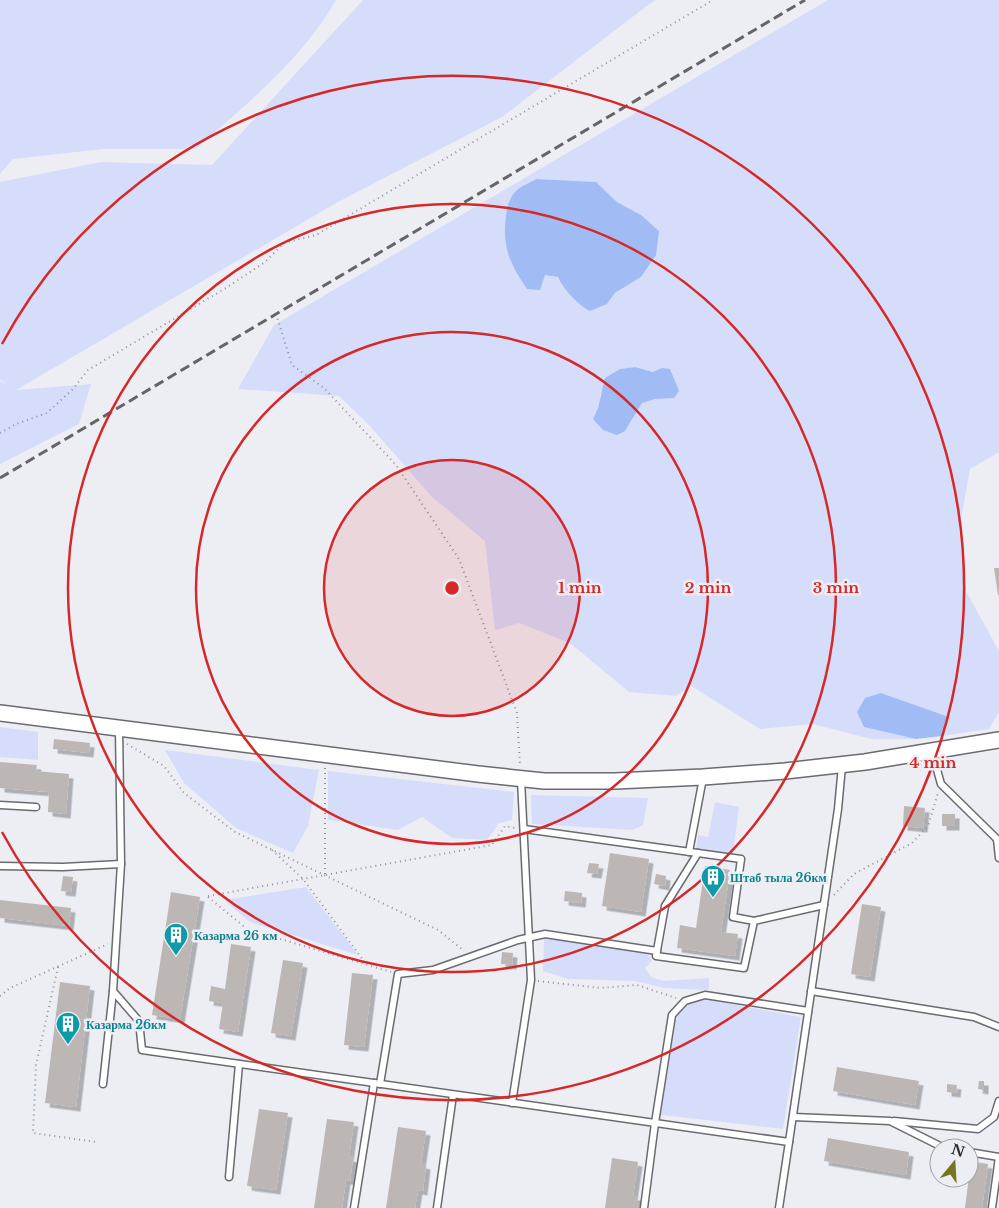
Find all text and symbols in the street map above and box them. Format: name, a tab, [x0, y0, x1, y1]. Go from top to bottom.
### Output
text: 1 min	[558, 578, 602, 597]
text: 2 min	[685, 578, 731, 597]
text: 3 min	[813, 578, 859, 597]
centre of rings	[443, 579, 461, 597]
text: 4 min	[910, 753, 957, 772]
building icon: Штаб тыла 26км	[700, 864, 726, 898]
place label: Штаб тыла 26км	[730, 870, 827, 885]
building icon: Казарма 26 км	[163, 922, 189, 956]
place label: Казарма 26 км	[194, 928, 277, 943]
building icon: Казарма 26км	[55, 1011, 81, 1045]
place label: Казарма 26км	[86, 1017, 166, 1032]
north arrow	[929, 1138, 979, 1188]
text: N	[949, 1140, 967, 1161]

